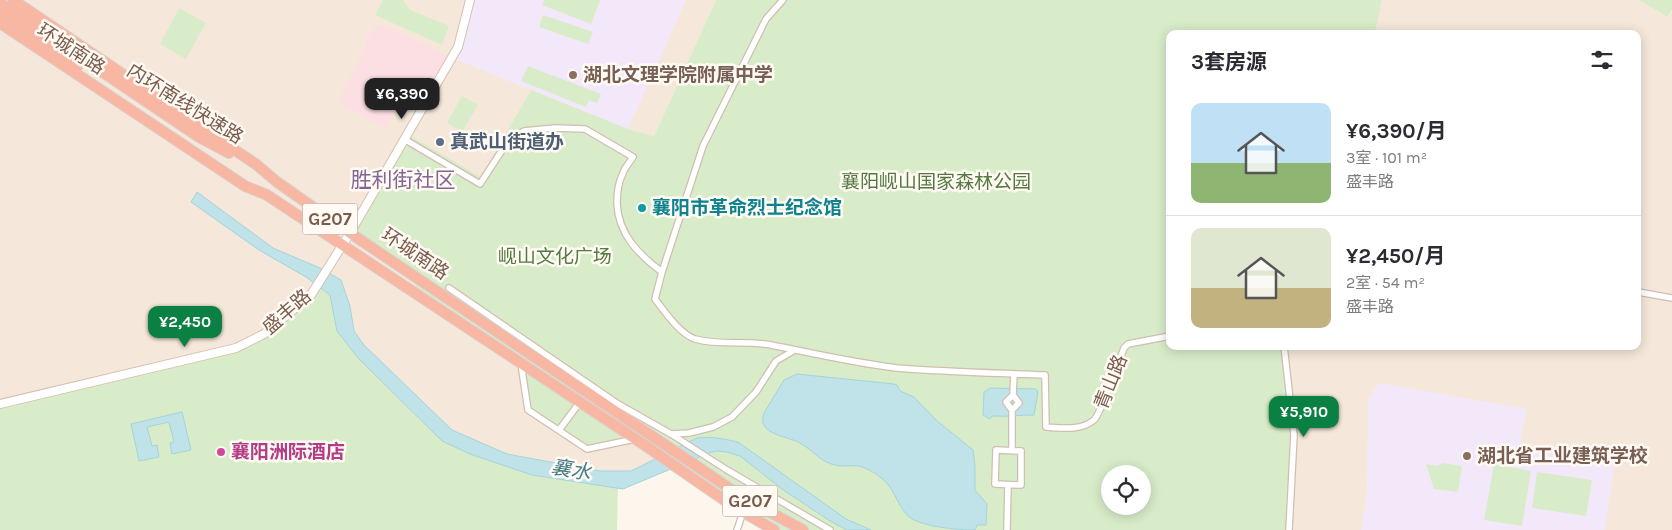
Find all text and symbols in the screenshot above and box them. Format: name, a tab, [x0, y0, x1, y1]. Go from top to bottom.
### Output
street label: 环城南路	[33, 19, 109, 79]
icon: filters	[1588, 46, 1616, 74]
text: 3套房源	[1191, 50, 1267, 74]
street label: 内环南线快速路	[123, 59, 247, 149]
place label: 湖北文理学院附属中学	[583, 64, 773, 86]
marker: 湖北文理学院附属中学	[567, 69, 579, 81]
pin: ¥6,390	[361, 78, 443, 120]
text: ¥6,390	[376, 84, 428, 103]
text: ¥6,390/月	[1346, 119, 1446, 143]
icon: home	[1231, 123, 1291, 183]
place label: 真武山街道办	[450, 131, 564, 153]
marker: 真武山街道办	[434, 136, 446, 148]
text: 3室 · 101 m²	[1346, 148, 1427, 167]
district label: 胜利街社区	[351, 168, 456, 192]
park label: 襄阳岘山国家森林公园	[841, 171, 1031, 193]
text: 盛丰路	[1346, 172, 1394, 191]
place label: 襄阳市革命烈士纪念馆	[652, 197, 842, 219]
marker: 襄阳市革命烈士纪念馆	[636, 202, 648, 214]
road number: G207	[302, 203, 358, 234]
street label: 环城南路	[377, 224, 453, 284]
text: ¥2,450/月	[1346, 244, 1445, 268]
park label: 岘山文化广场	[498, 246, 612, 268]
icon: home	[1231, 248, 1291, 308]
text: 2室 · 54 m²	[1346, 273, 1425, 292]
street label: 盛丰路	[258, 285, 316, 339]
text: 盛丰路	[1346, 297, 1394, 316]
pin: ¥2,450	[144, 306, 226, 348]
text: ¥2,450	[159, 312, 211, 331]
street label: 青山路	[1090, 351, 1132, 413]
pin: ¥5,910	[1263, 396, 1345, 438]
text: ¥5,910	[1280, 402, 1328, 421]
place label: 襄阳洲际酒店	[231, 441, 345, 463]
place label: 湖北省工业建筑学校	[1477, 445, 1648, 467]
marker: 襄阳洲际酒店	[215, 446, 227, 458]
marker: 湖北省工业建筑学校	[1461, 450, 1473, 462]
water label: 襄水	[549, 456, 594, 485]
map controls	[1101, 465, 1151, 515]
button: locate	[1101, 465, 1151, 515]
road number: G207	[722, 486, 778, 516]

